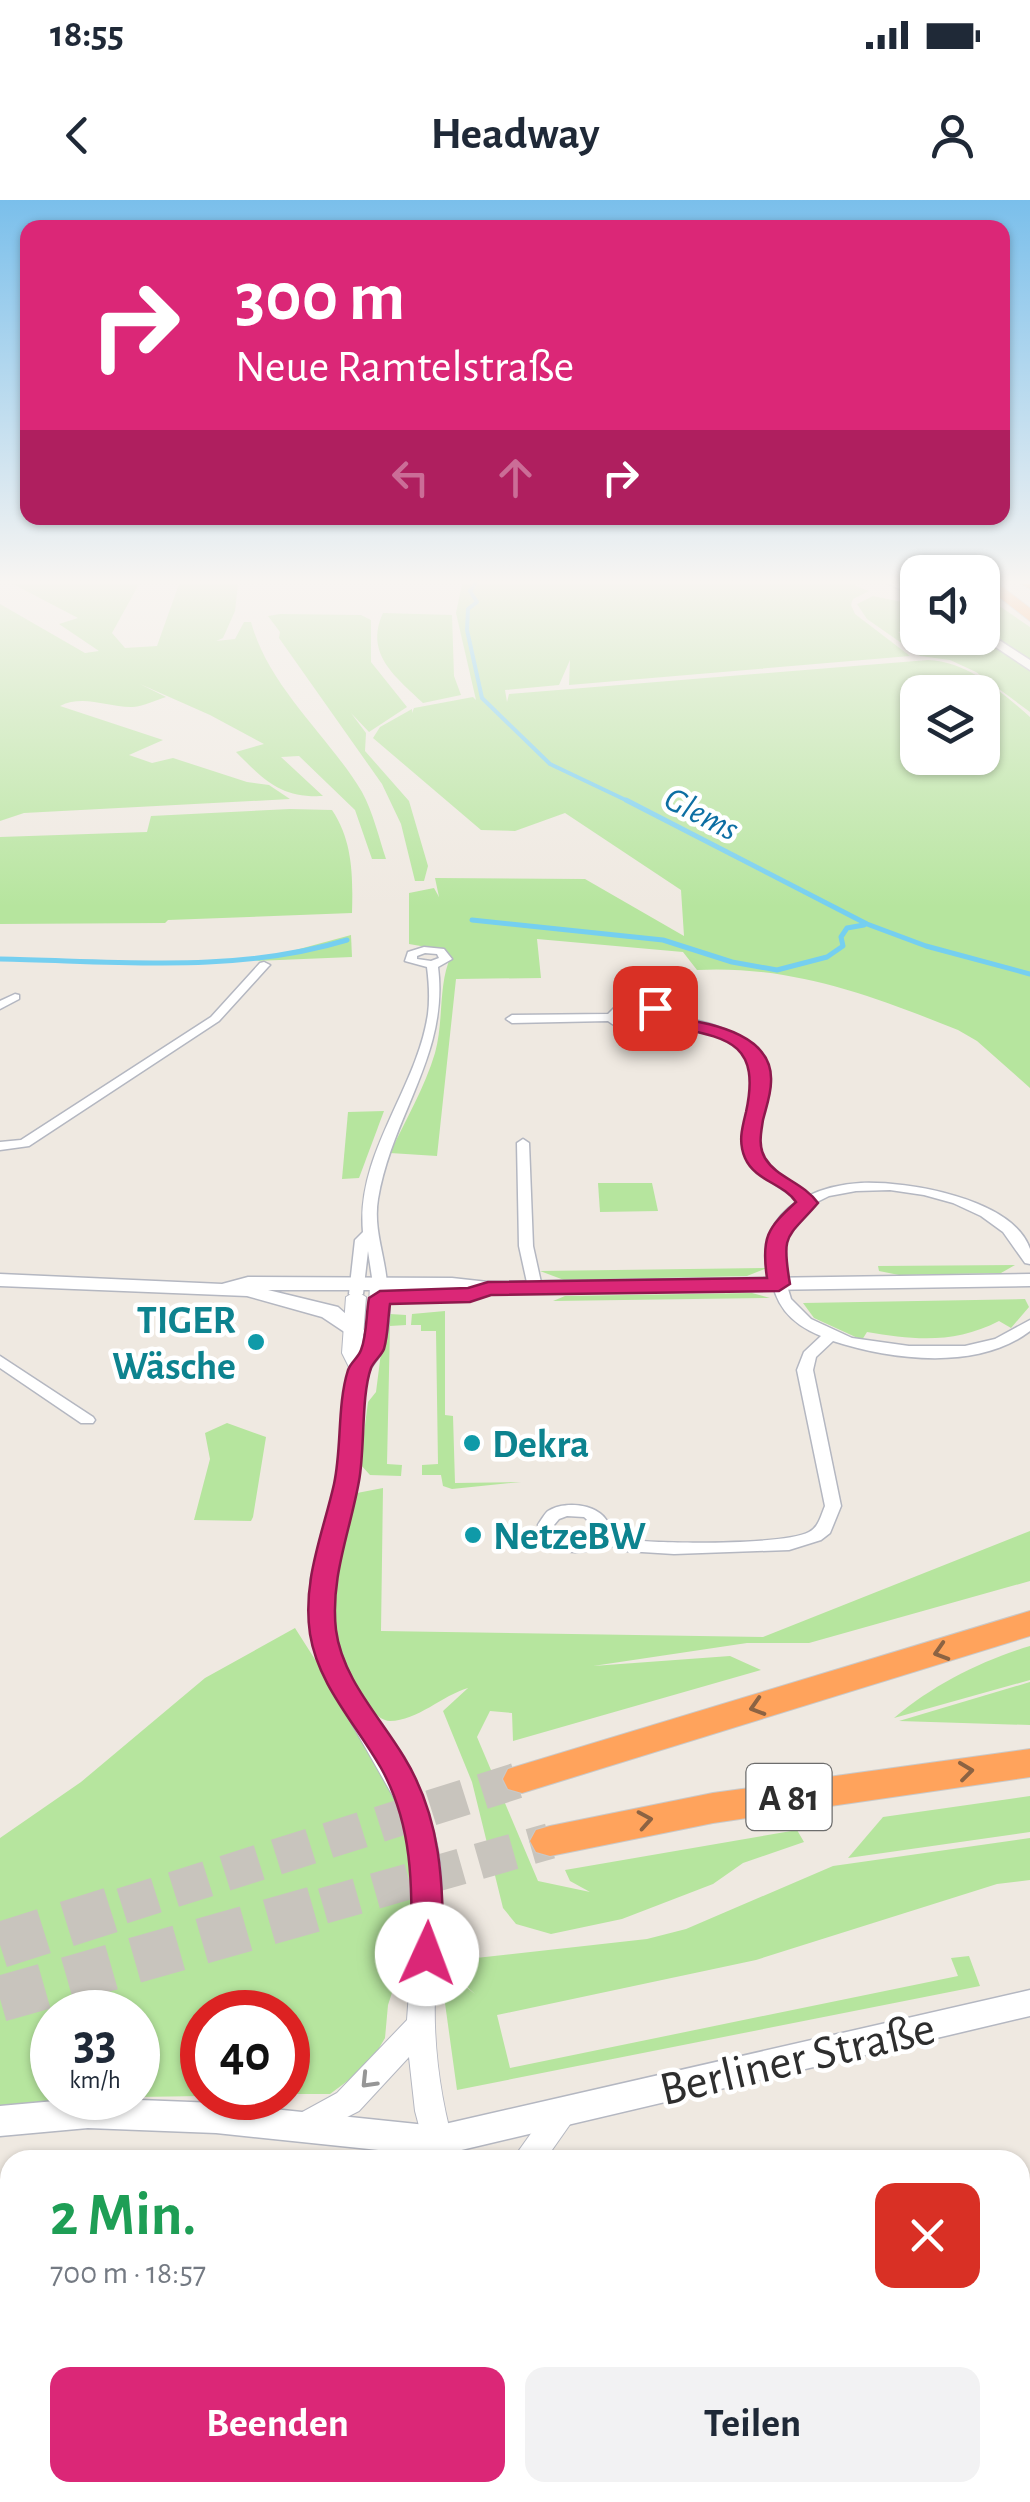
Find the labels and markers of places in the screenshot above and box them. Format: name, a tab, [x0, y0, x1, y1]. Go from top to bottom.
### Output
pin	[613, 966, 698, 1051]
place label: TIGER Wäsche	[112, 1301, 236, 1387]
marker: TIGER Wäsche	[245, 1331, 267, 1353]
place label: Dekra	[492, 1425, 589, 1465]
marker: Dekra	[461, 1432, 483, 1454]
place label: NetzeBW	[493, 1517, 646, 1557]
marker: NetzeBW	[462, 1524, 484, 1546]

